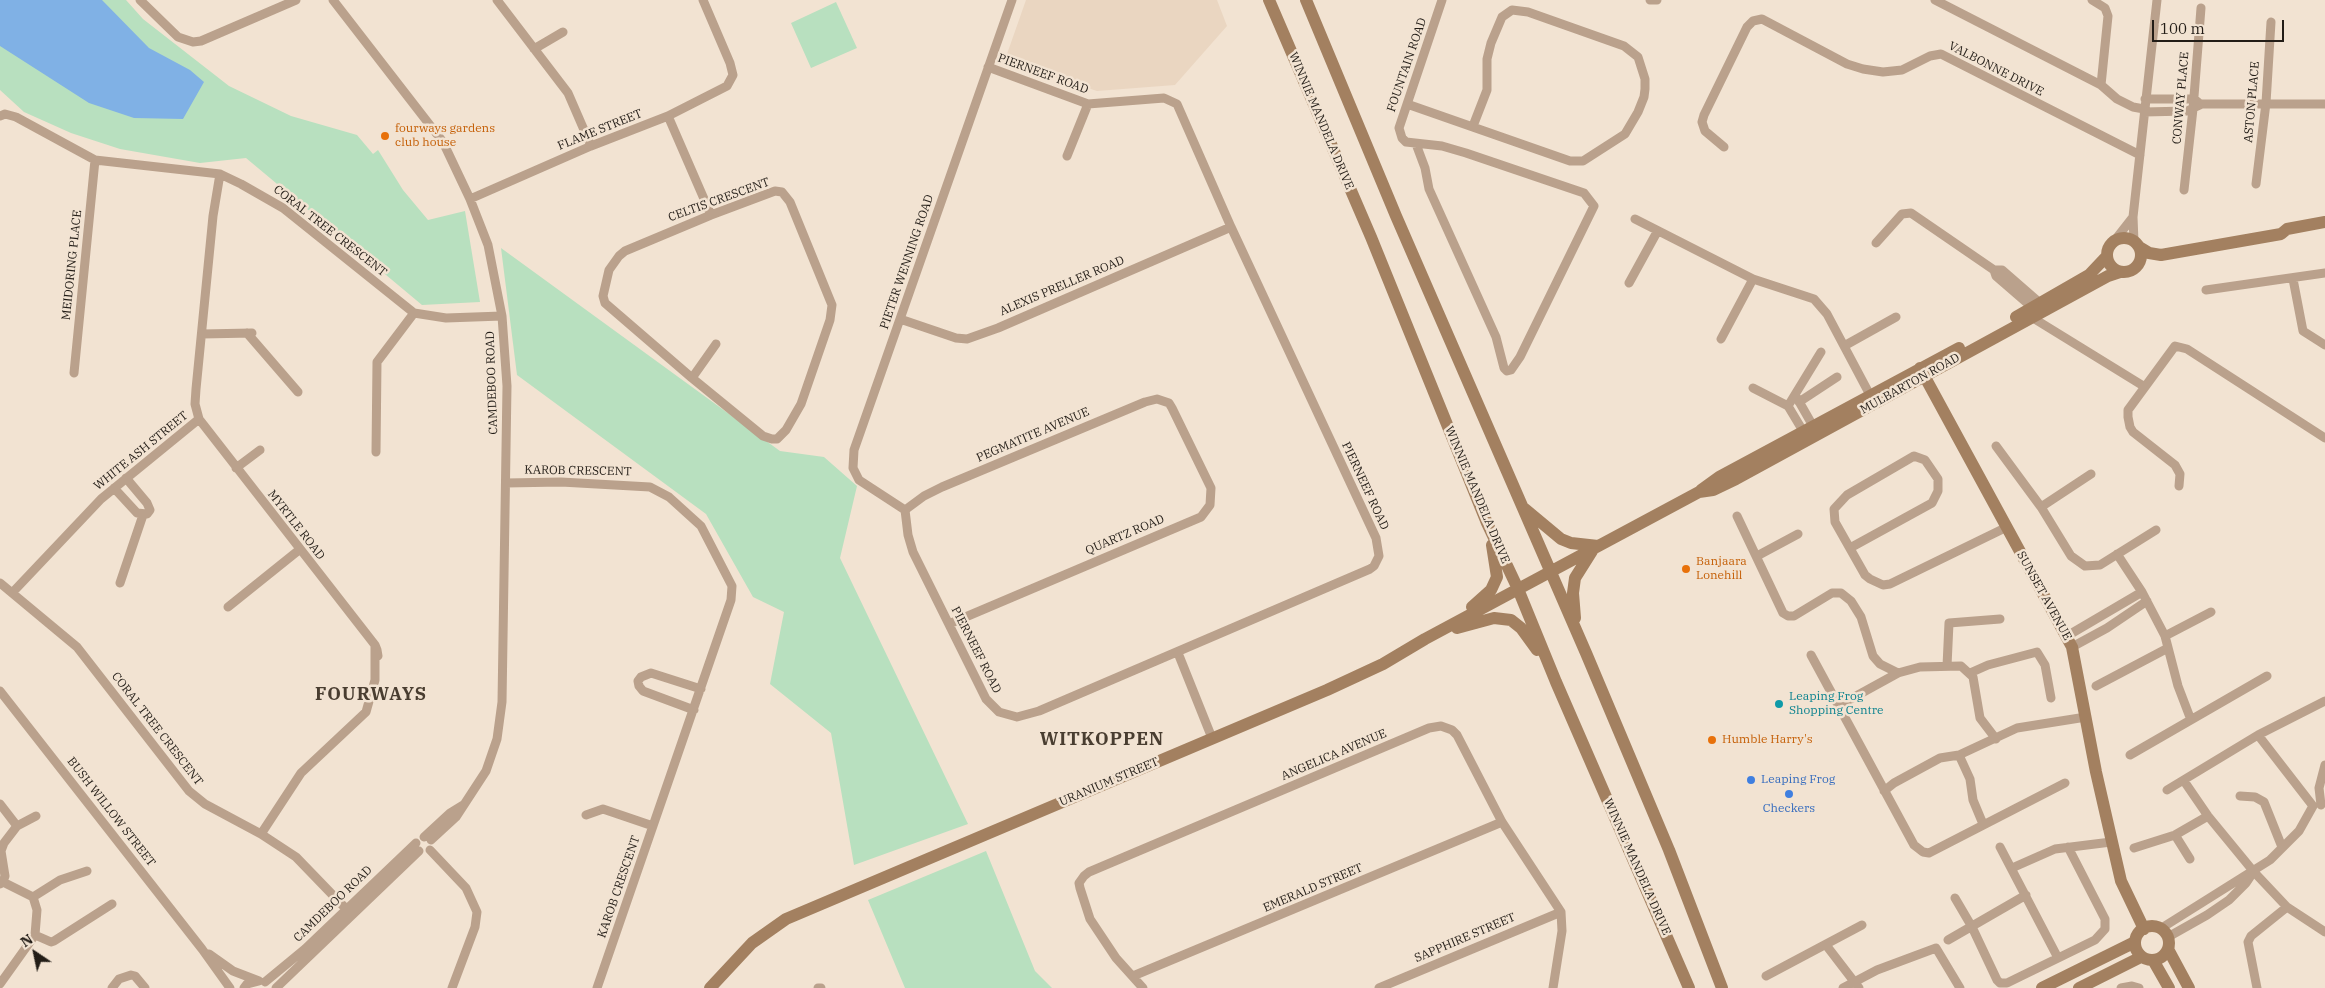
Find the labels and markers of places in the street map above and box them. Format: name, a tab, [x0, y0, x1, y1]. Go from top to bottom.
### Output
place label: fourways gardens club house	[395, 122, 495, 150]
marker: fourways gardens club house	[379, 130, 391, 142]
place label: Banjaara Lonehill	[1696, 555, 1747, 583]
marker: Banjaara Lonehill	[1680, 563, 1692, 575]
place label: Leaping Frog Shopping Centre	[1789, 690, 1884, 718]
marker: Leaping Frog Shopping Centre	[1773, 698, 1785, 710]
place label: Humble Harry's	[1722, 733, 1813, 747]
marker: Humble Harry's	[1706, 734, 1718, 746]
place label: Leaping Frog	[1761, 773, 1835, 787]
marker: Leaping Frog	[1745, 774, 1757, 786]
marker: Checkers	[1783, 788, 1795, 800]
place label: Checkers	[1763, 802, 1815, 816]

